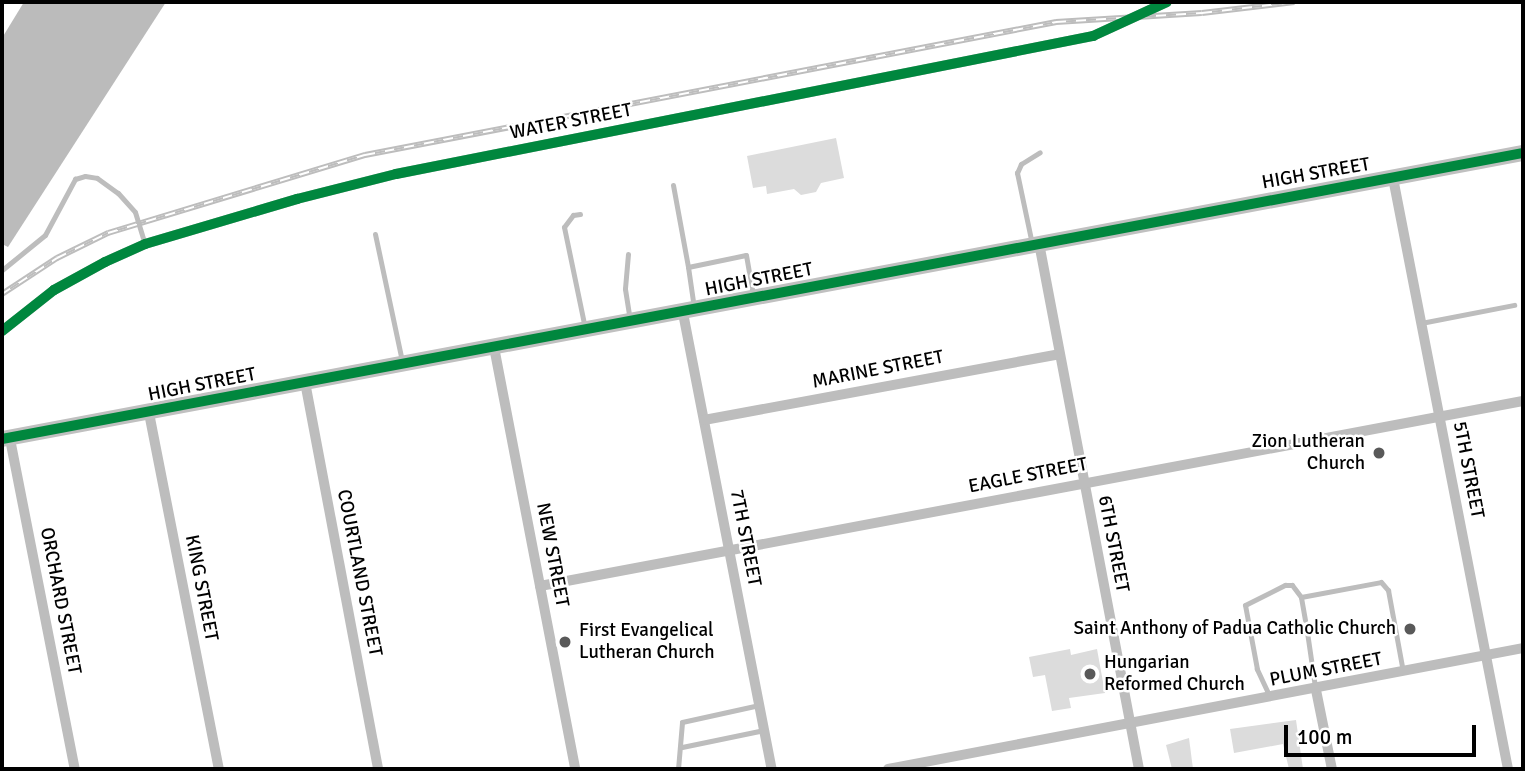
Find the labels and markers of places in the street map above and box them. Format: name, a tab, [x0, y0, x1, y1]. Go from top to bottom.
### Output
place label: Zion Lutheran Church	[1252, 431, 1365, 475]
marker: Zion Lutheran Church	[1371, 445, 1387, 461]
place label: Saint Anthony of Padua Catholic Church	[1073, 618, 1396, 640]
place label: First Evangelical Lutheran Church	[579, 620, 715, 664]
marker: Saint Anthony of Padua Catholic Church	[1402, 621, 1418, 637]
marker: First Evangelical Lutheran Church	[557, 634, 573, 650]
place label: Hungarian Reformed Church	[1104, 652, 1245, 696]
marker: Hungarian Reformed Church	[1082, 666, 1098, 682]

